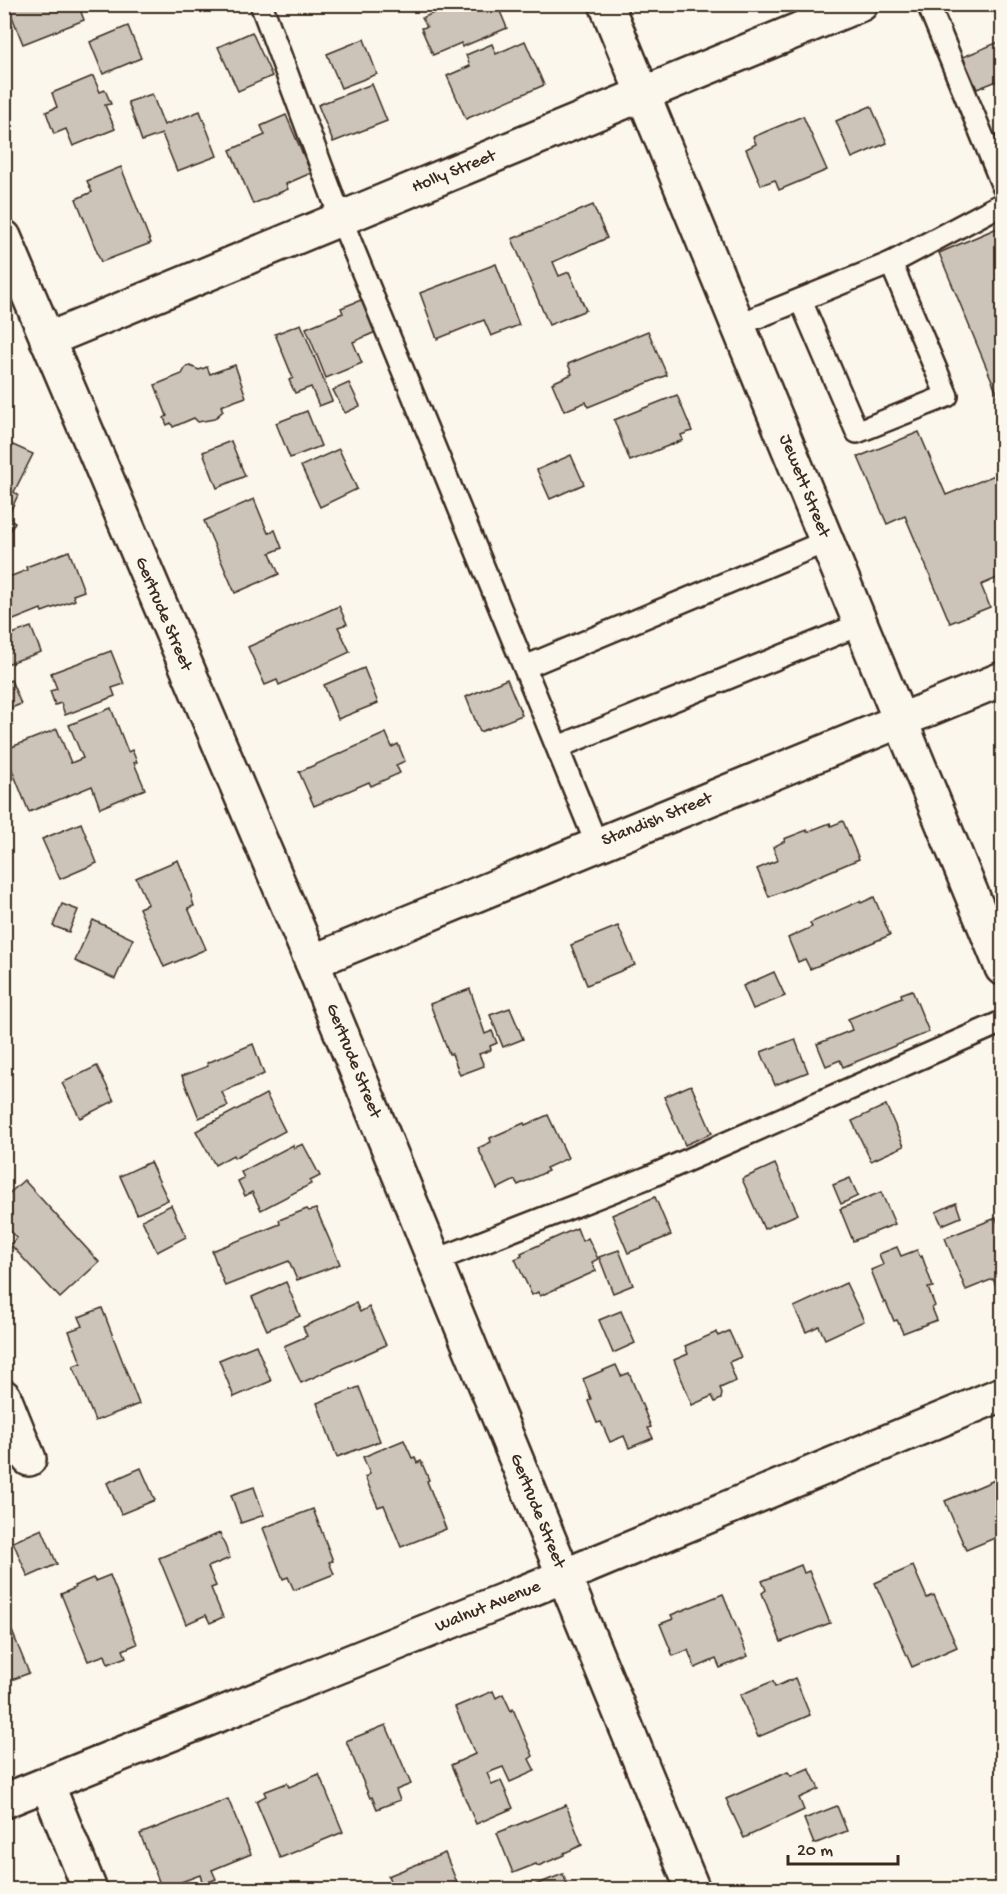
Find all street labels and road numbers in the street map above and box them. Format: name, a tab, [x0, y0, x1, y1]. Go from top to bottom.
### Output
street label: Holly Street	[409, 145, 501, 198]
street label: Jewett Street	[774, 432, 835, 542]
street label: Gertrude Street	[130, 554, 197, 675]
street label: Standish Street	[599, 788, 717, 852]
street label: Gertrude Street	[321, 1001, 386, 1123]
street label: Gertrude Street	[505, 1451, 570, 1573]
street label: Walnut Avenue	[432, 1576, 545, 1638]

